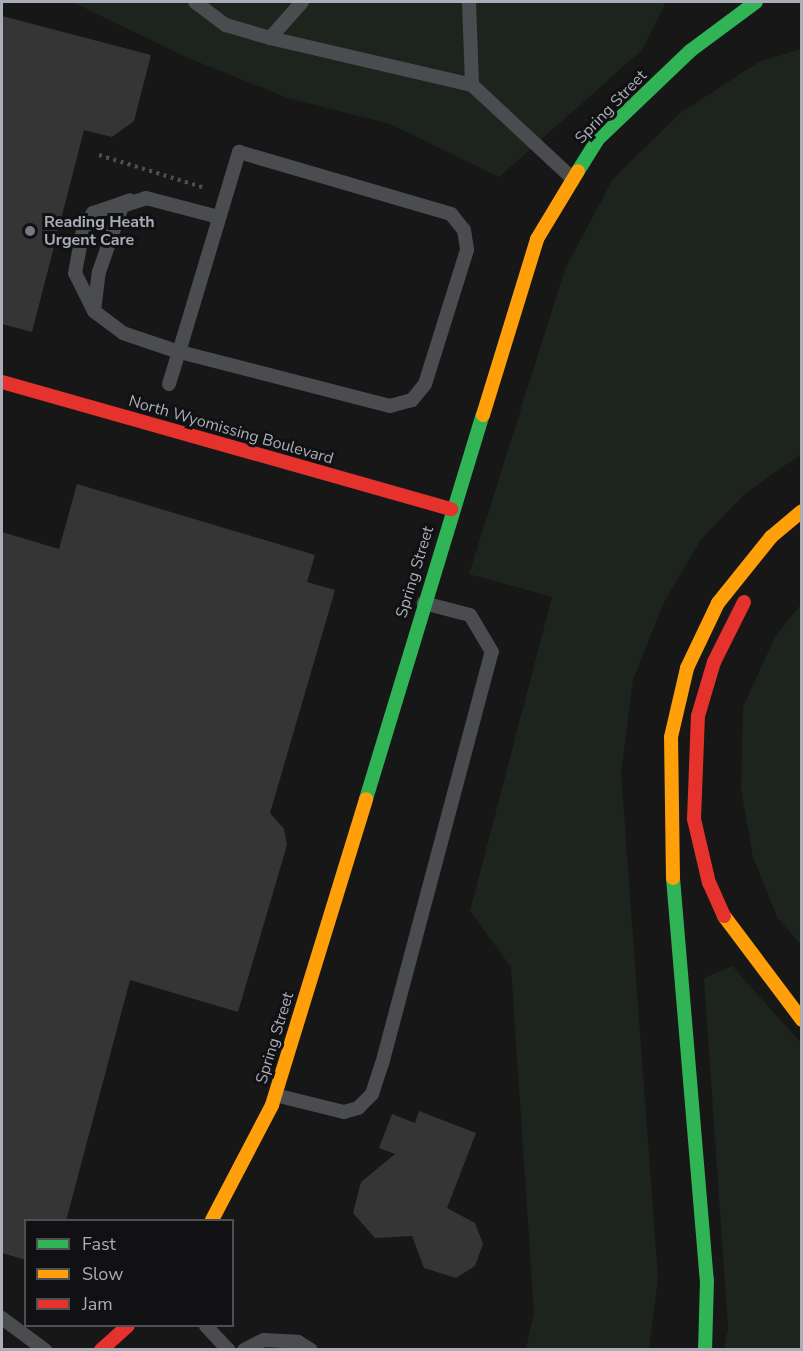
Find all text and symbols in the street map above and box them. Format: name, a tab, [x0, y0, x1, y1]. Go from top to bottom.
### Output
street label: Spring Street	[571, 66, 651, 148]
place label: Reading Heath Urgent Care	[44, 212, 155, 250]
marker: Reading Heath Urgent Care	[21, 222, 39, 240]
street label: North Wyomissing Boulevard	[126, 392, 336, 468]
street label: Spring Street	[392, 524, 438, 620]
street label: Spring Street	[252, 990, 298, 1086]
legend	[24, 1219, 234, 1327]
text: Fast	[82, 1232, 116, 1256]
text: Slow	[82, 1262, 123, 1286]
text: Jam	[82, 1292, 113, 1316]

